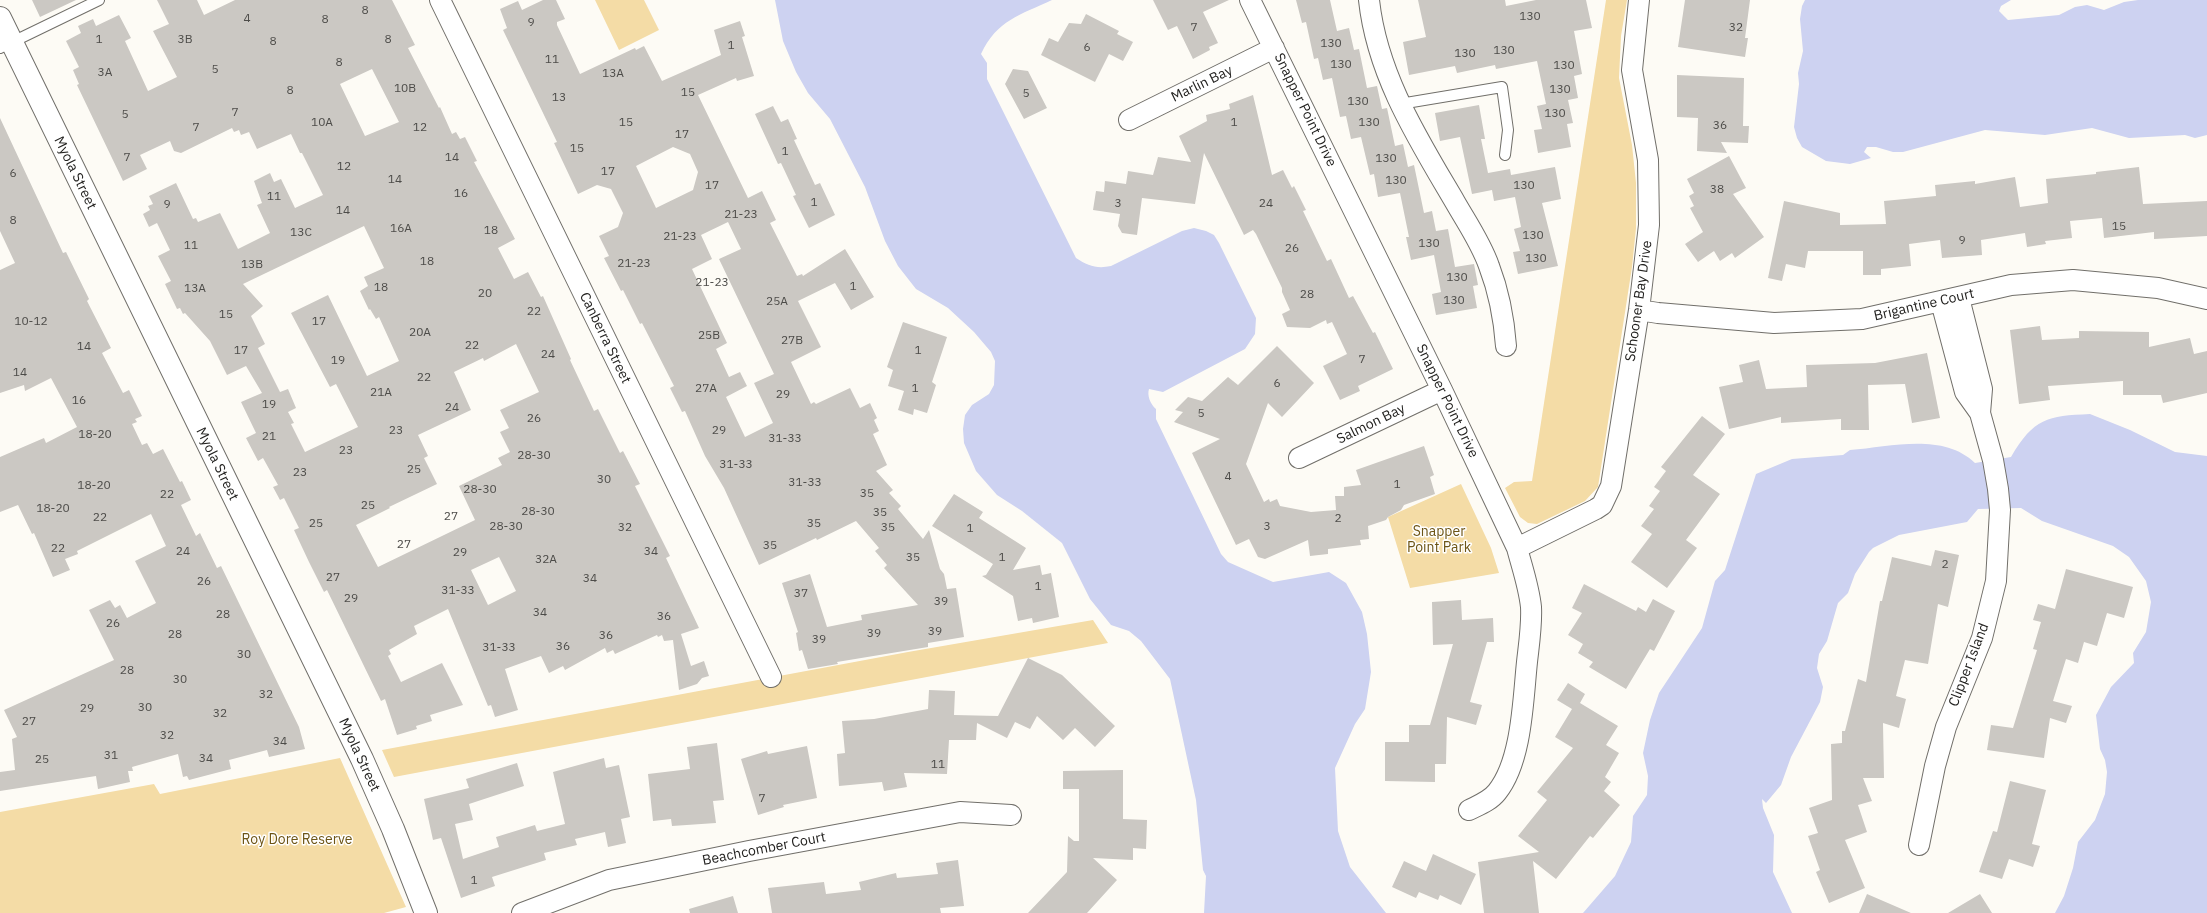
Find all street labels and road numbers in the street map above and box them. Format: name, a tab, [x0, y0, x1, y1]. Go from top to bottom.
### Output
street label: Snapper Point Drive	[1270, 51, 1340, 169]
street label: Marlin Bay	[1169, 62, 1235, 106]
street label: Myola Street	[50, 134, 100, 212]
street label: Schooner Bay Drive	[1622, 239, 1656, 363]
street label: Brigantine Court	[1872, 285, 1976, 325]
street label: Canberra Street	[576, 290, 634, 386]
street label: Snapper Point Drive	[1412, 342, 1482, 460]
street label: Salmon Bay	[1334, 400, 1408, 448]
street label: Myola Street	[192, 425, 242, 503]
street label: Clipper Island	[1945, 621, 1993, 709]
street label: Myola Street	[335, 716, 383, 794]
street label: Beachcomber Court	[701, 829, 827, 869]

